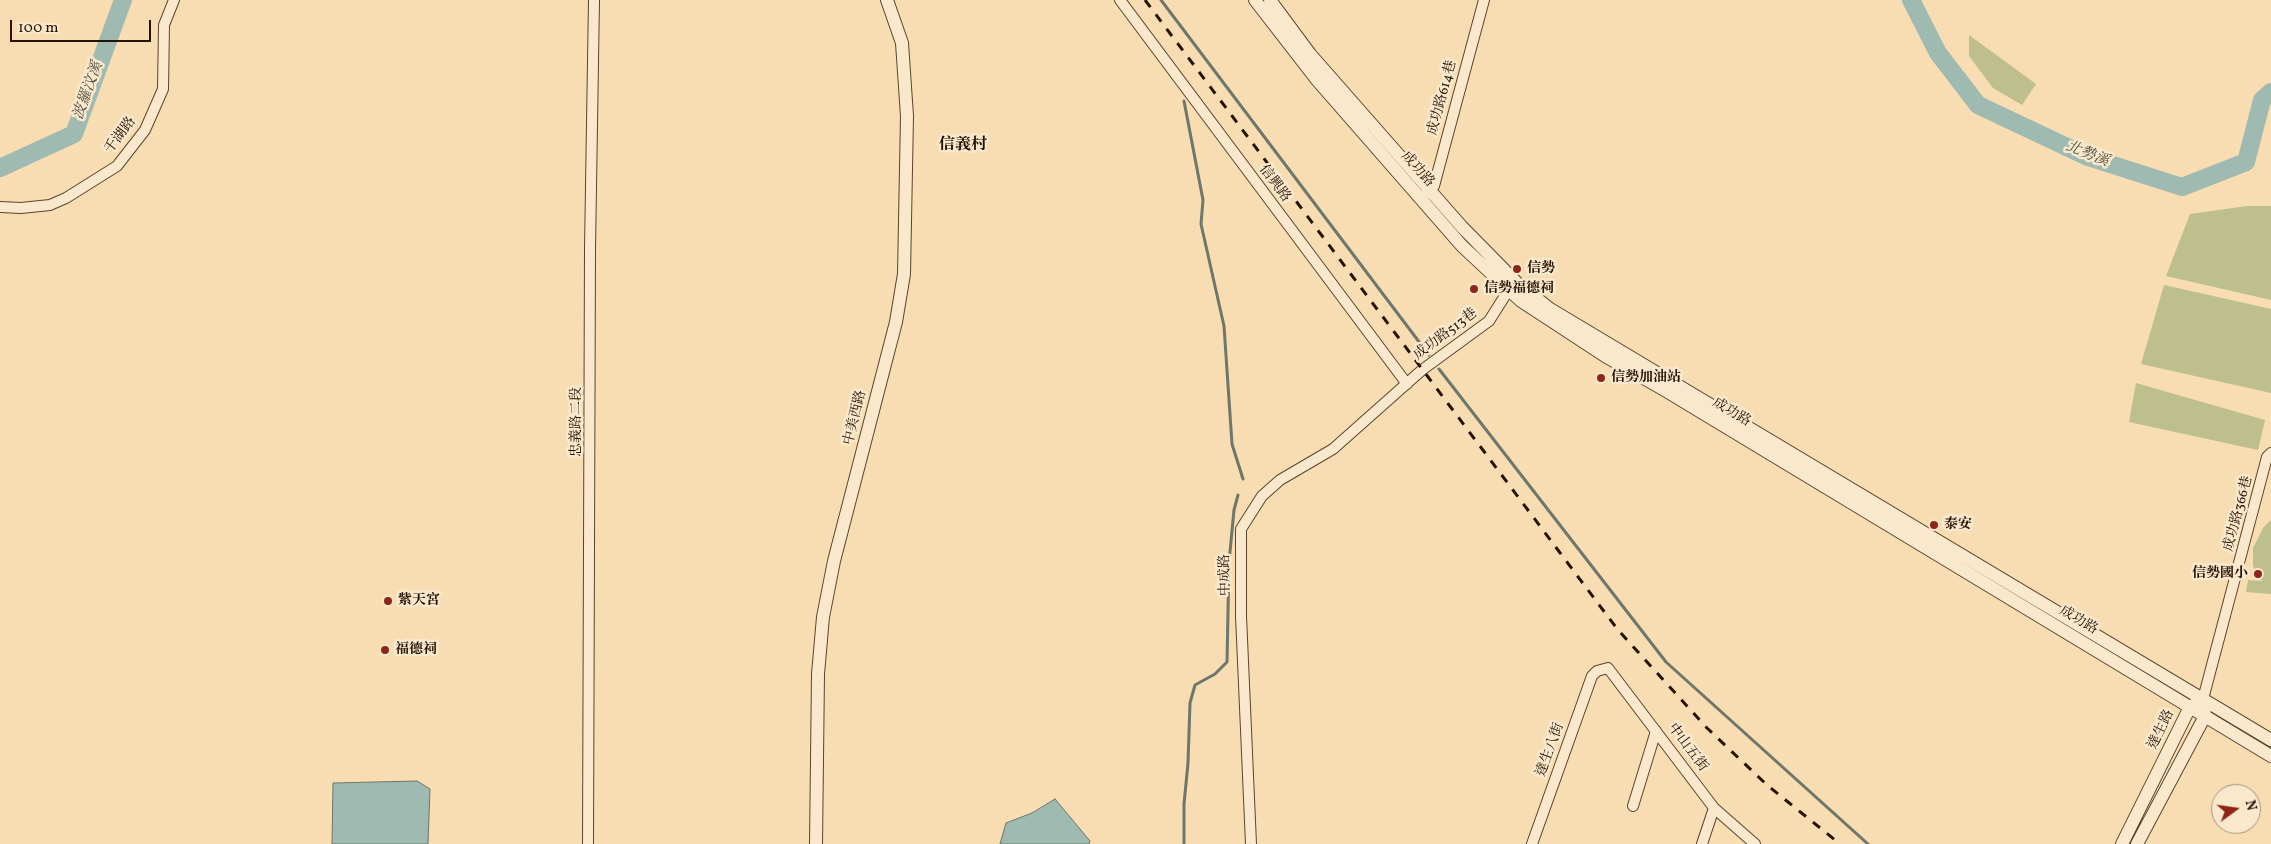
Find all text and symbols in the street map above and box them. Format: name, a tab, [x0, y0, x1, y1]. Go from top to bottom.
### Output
scale bar	[12, 10, 154, 42]
text: 100 m	[18, 18, 58, 39]
street label: 成功路614巷	[1425, 59, 1461, 137]
water label: 波羅汶溪	[70, 60, 108, 122]
street label: 千湖路	[102, 114, 140, 158]
district label: 信義村	[939, 136, 987, 156]
water label: 北勢溪	[2063, 138, 2111, 172]
street label: 成功路	[1397, 149, 1437, 191]
street label: 信興路	[1255, 162, 1293, 206]
place label: 信勢	[1527, 261, 1555, 277]
marker: 信勢	[1511, 263, 1523, 275]
place label: 信勢福德祠	[1484, 281, 1554, 297]
marker: 信勢福德祠	[1468, 283, 1480, 295]
street label: 成功路513巷	[1411, 306, 1481, 364]
place label: 信勢加油站	[1611, 370, 1681, 386]
marker: 信勢加油站	[1595, 372, 1607, 384]
street label: 忠義路二段	[569, 387, 585, 457]
street label: 中美西路	[841, 389, 871, 447]
street label: 成功路	[1709, 395, 1753, 431]
street label: 成功路366巷	[2221, 474, 2257, 554]
place label: 泰安	[1944, 517, 1972, 533]
marker: 泰安	[1928, 519, 1940, 531]
street label: 中成路	[1217, 554, 1235, 596]
place label: 信勢國小	[2192, 566, 2248, 582]
marker: 信勢國小	[2252, 568, 2264, 580]
place label: 紫天宮	[398, 593, 440, 609]
marker: 紫天宮	[382, 595, 394, 607]
street label: 成功路	[2056, 603, 2100, 639]
place label: 福德祠	[395, 642, 437, 658]
marker: 福德祠	[379, 644, 391, 656]
street label: 達生路	[2145, 707, 2179, 753]
street label: 達生八街	[1534, 721, 1568, 779]
street label: 中山五街	[1663, 721, 1711, 775]
north arrow	[2211, 784, 2261, 834]
text: N	[2240, 798, 2261, 813]

